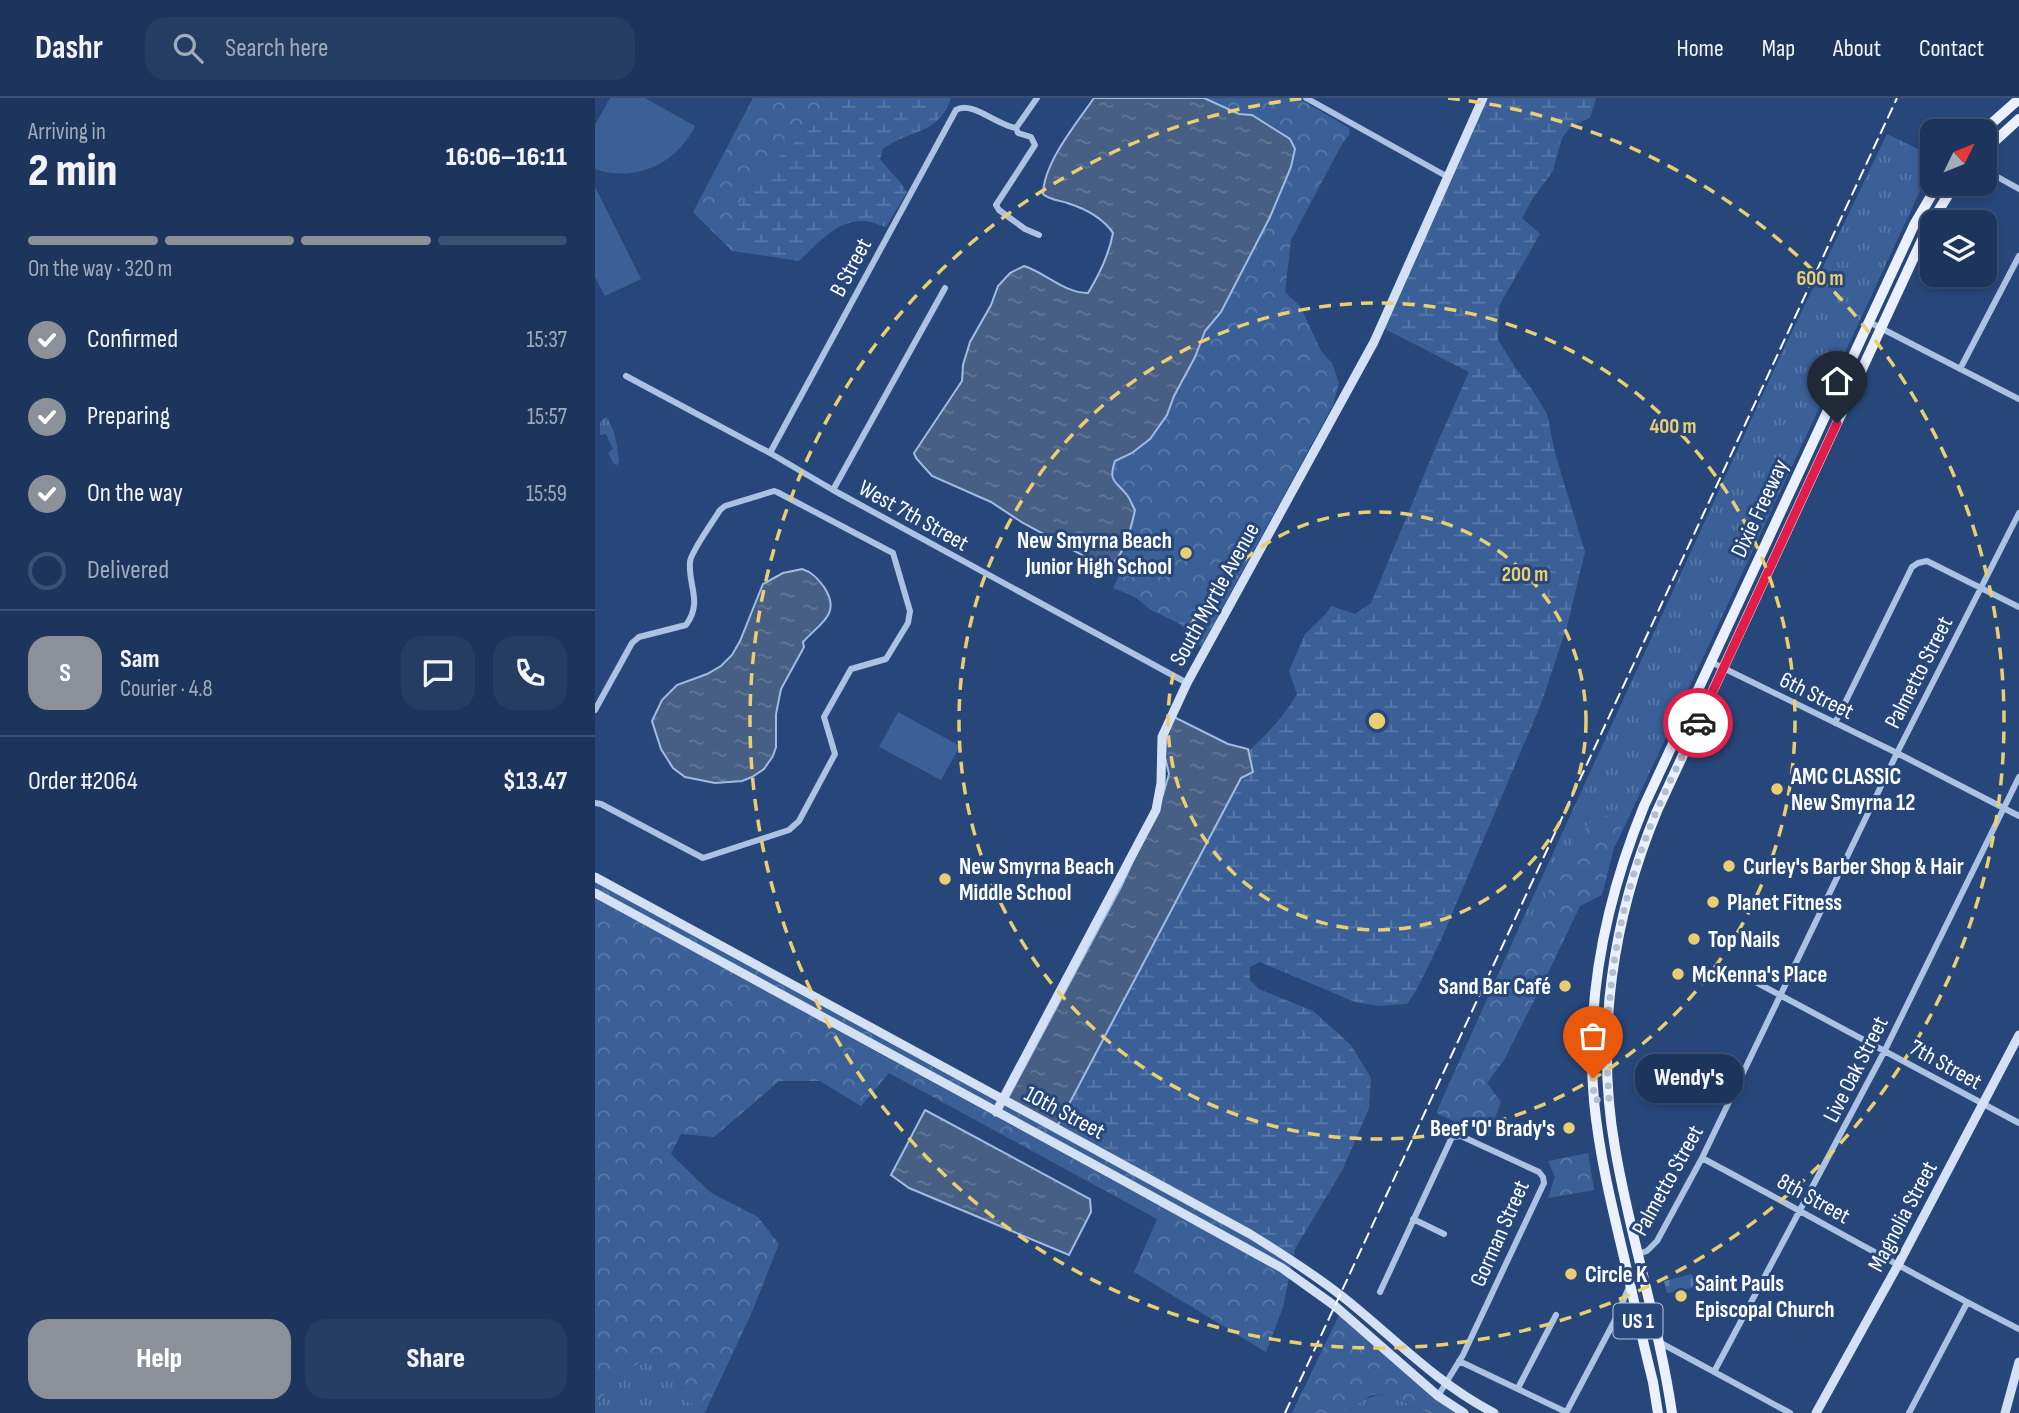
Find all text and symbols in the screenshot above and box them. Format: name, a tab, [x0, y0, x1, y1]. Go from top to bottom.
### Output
search box	[145, 17, 635, 80]
text: Dashr	[35, 28, 103, 68]
icon: search	[169, 29, 207, 67]
text: Search here	[225, 33, 328, 64]
text: Home	[1676, 34, 1724, 63]
text: Map	[1762, 34, 1795, 63]
text: About	[1833, 34, 1881, 63]
text: Contact	[1919, 34, 1984, 63]
text: Arriving in	[28, 118, 106, 146]
north arrow	[1920, 119, 1997, 196]
map controls	[1920, 119, 1997, 287]
text: 16:06–16:11	[446, 142, 567, 173]
text: 2 min	[28, 144, 117, 199]
button: layers	[1920, 210, 1997, 287]
street label: B Street	[824, 233, 878, 302]
text: On the way · 320 m	[28, 255, 172, 283]
text: 600 m	[1796, 266, 1844, 291]
icon: check	[28, 321, 66, 359]
text: Confirmed	[87, 324, 178, 355]
text: 15:37	[527, 326, 567, 354]
pin	[1807, 351, 1867, 423]
icon: home	[1818, 362, 1856, 400]
icon: check	[28, 398, 66, 436]
text: Preparing	[87, 401, 170, 432]
text: 15:57	[527, 403, 567, 431]
text: 400 m	[1650, 414, 1696, 439]
street label: Dixie Freeway	[1725, 455, 1795, 562]
street label: West 7th Street	[854, 474, 973, 558]
icon: check	[28, 475, 66, 513]
text: On the way	[87, 478, 183, 509]
text: 15:59	[526, 480, 567, 508]
street label: South Myrtle Avenue	[1164, 518, 1266, 671]
place label: New Smyrna Beach Junior High School	[1017, 527, 1172, 581]
marker: New Smyrna Beach Junior High School	[1178, 545, 1194, 561]
text: Delivered	[87, 555, 169, 586]
text: 200 m	[1502, 562, 1548, 587]
street label: Palmetto Street	[1879, 612, 1959, 733]
button: chat	[401, 636, 475, 710]
button: phone	[493, 636, 567, 710]
text: Sam	[120, 644, 160, 675]
text: S	[59, 658, 71, 689]
street label: 6th Street	[1775, 666, 1858, 726]
text: Courier · 4.8	[120, 675, 213, 703]
courier	[1663, 688, 1733, 758]
icon: car	[1679, 704, 1717, 742]
centre of rings	[1365, 709, 1389, 733]
place label: AMC CLASSIC New Smyrna 12	[1790, 763, 1915, 817]
text: Order #2064	[28, 766, 138, 797]
text: $13.47	[503, 766, 567, 797]
marker: AMC CLASSIC New Smyrna 12	[1769, 781, 1785, 797]
place label: New Smyrna Beach Middle School	[959, 853, 1114, 907]
place label: Curley's Barber Shop & Hair	[1743, 853, 1964, 881]
marker: Curley's Barber Shop & Hair	[1721, 858, 1737, 874]
marker: New Smyrna Beach Middle School	[937, 871, 953, 887]
place label: Planet Fitness	[1727, 889, 1842, 917]
marker: Planet Fitness	[1705, 894, 1721, 910]
place label: Top Nails	[1708, 926, 1780, 954]
marker: Top Nails	[1686, 931, 1702, 947]
place label: McKenna's Place	[1692, 961, 1827, 989]
marker: McKenna's Place	[1670, 966, 1686, 982]
place label: Sand Bar Café	[1439, 973, 1551, 1001]
marker: Sand Bar Café	[1557, 978, 1573, 994]
pin	[1563, 1006, 1623, 1078]
street label: Live Oak Street	[1817, 1012, 1895, 1127]
icon: bag	[1574, 1017, 1612, 1055]
street label: 7th Street	[1904, 1034, 1987, 1096]
callout: Wendy's	[1635, 1054, 1743, 1102]
text: Wendy's	[1654, 1064, 1724, 1092]
street label: 10th Street	[1019, 1080, 1110, 1146]
place label: Beef 'O' Brady's	[1430, 1115, 1555, 1143]
marker: Beef 'O' Brady's	[1561, 1120, 1577, 1136]
street label: Palmetto Street	[1626, 1120, 1710, 1241]
street label: Magnolia Street	[1862, 1156, 1944, 1277]
street label: 8th Street	[1772, 1167, 1855, 1230]
street label: Gorman Street	[1464, 1176, 1536, 1291]
place label: Circle K	[1585, 1261, 1648, 1289]
marker: Circle K	[1563, 1266, 1579, 1282]
place label: Saint Pauls Episcopal Church	[1695, 1270, 1835, 1324]
marker: Saint Pauls Episcopal Church	[1673, 1288, 1689, 1304]
road number: US 1	[1613, 1304, 1663, 1338]
button: Help	[28, 1319, 291, 1399]
button: Share	[305, 1319, 567, 1399]

